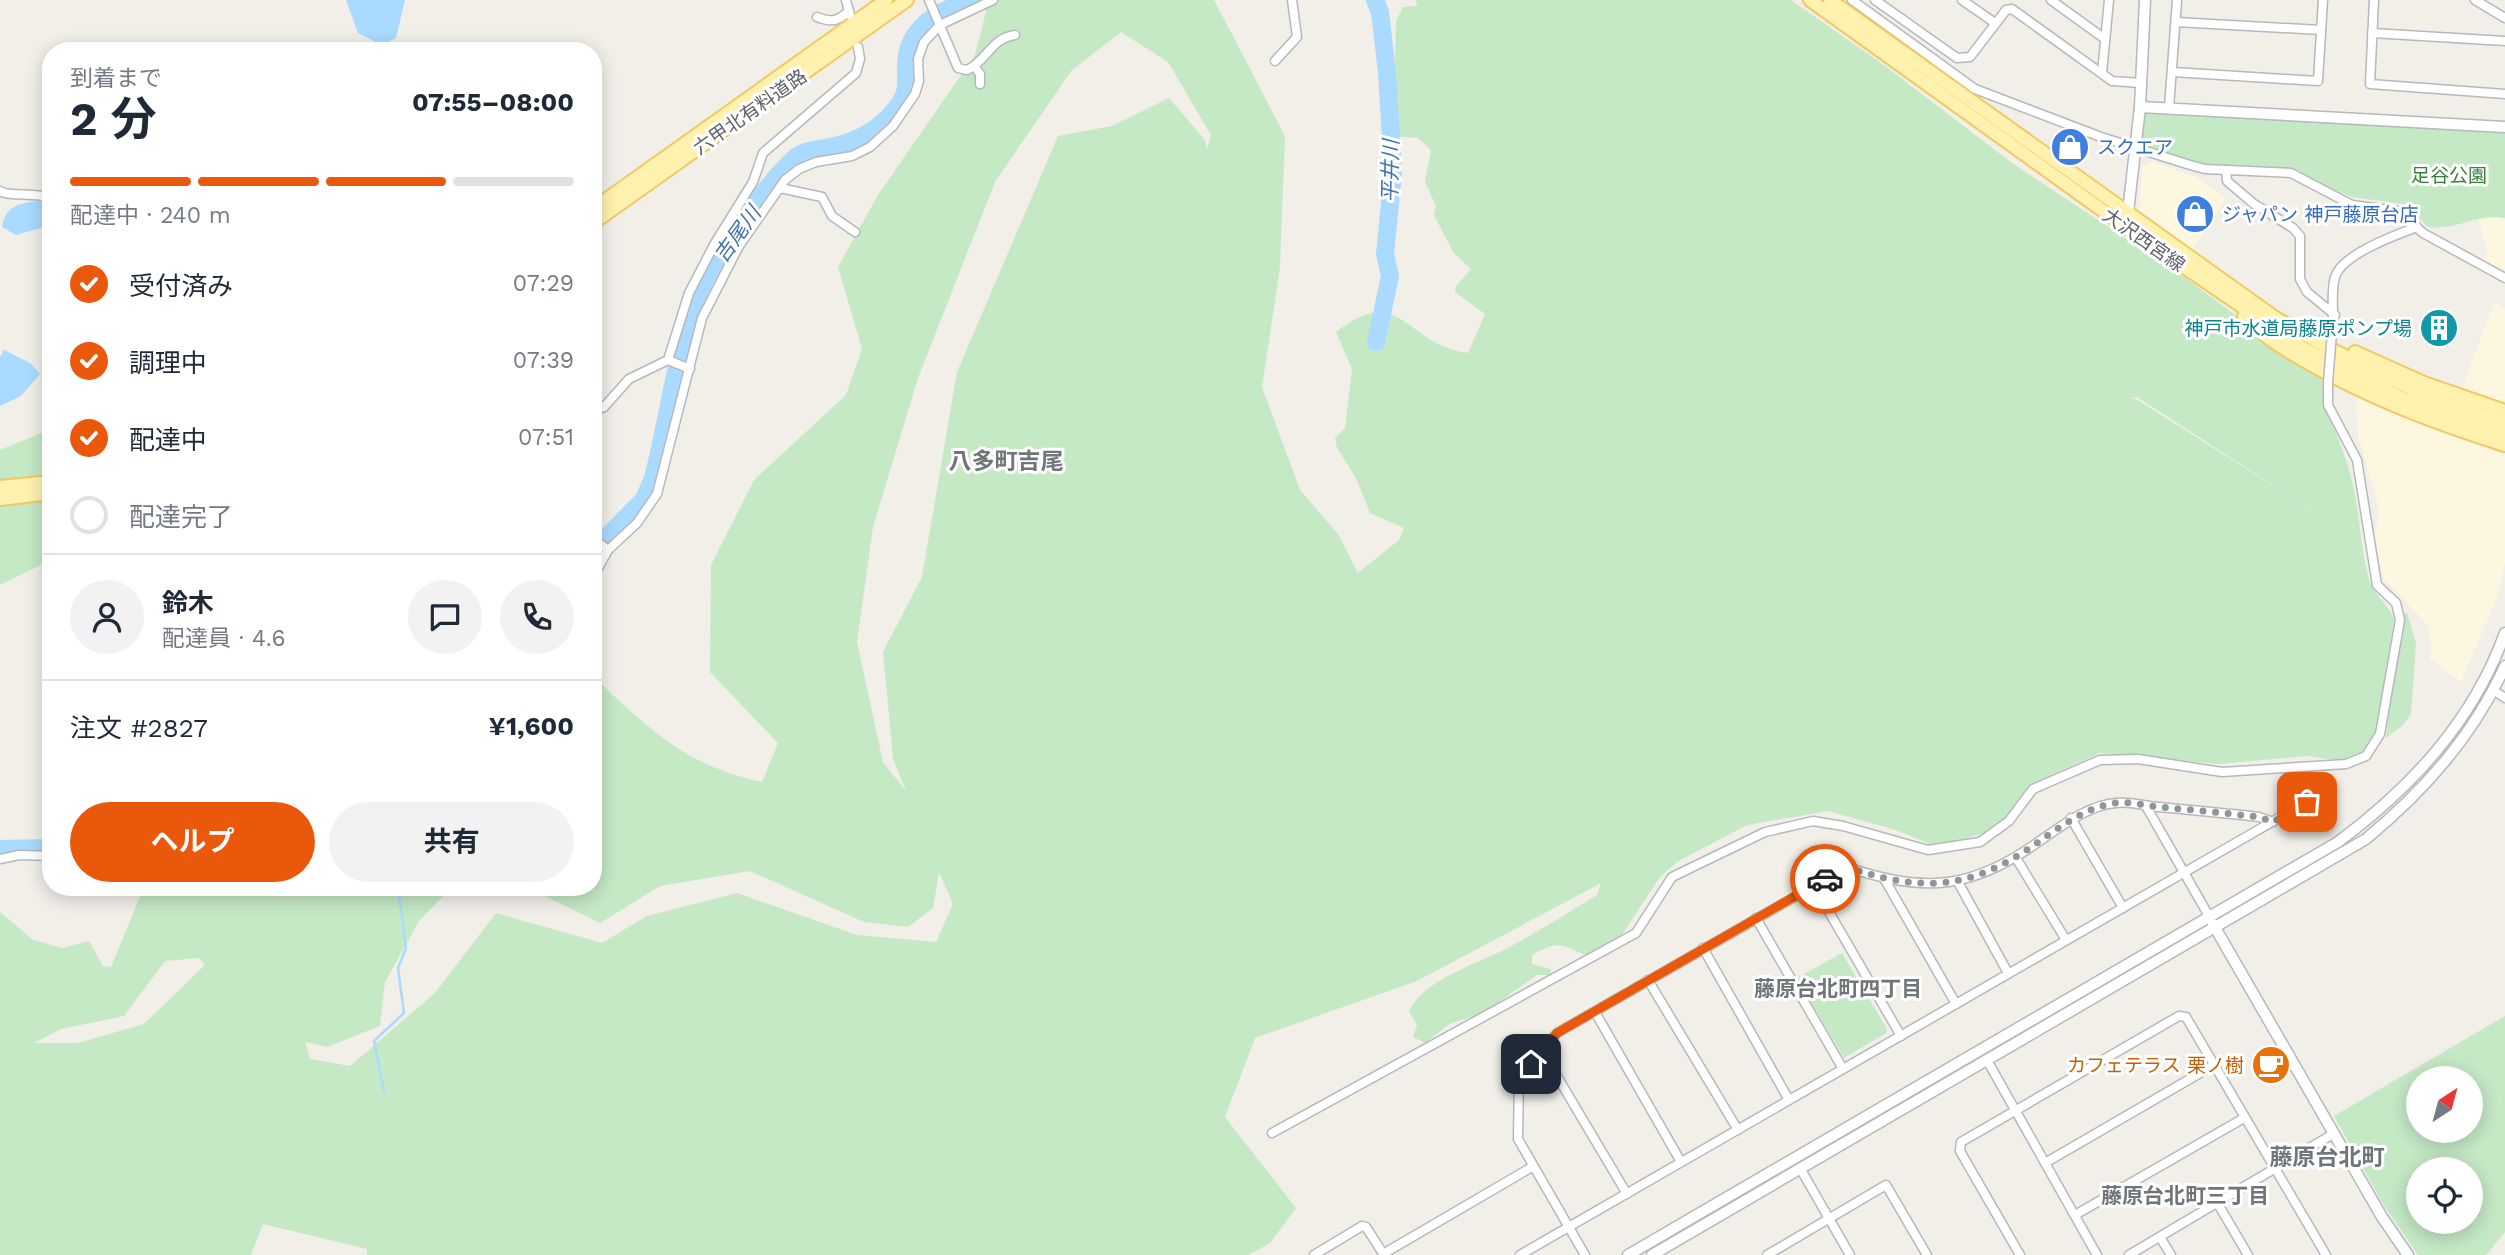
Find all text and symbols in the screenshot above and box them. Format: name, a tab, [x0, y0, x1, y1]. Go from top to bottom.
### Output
street label: 六甲北有料道路	[689, 64, 811, 160]
text: 到着まで	[70, 65, 162, 92]
text: 07:55–08:00	[412, 87, 574, 117]
text: 2 分	[70, 92, 157, 146]
shop icon: スクエア	[2049, 126, 2091, 168]
place label: スクエア	[2097, 136, 2173, 159]
water label: 平井川	[1377, 137, 1403, 203]
park label: 足谷公園	[2411, 164, 2487, 187]
shop icon: ジャパン 神戸藤原台店	[2174, 193, 2216, 235]
water label: 吉尾川	[708, 200, 767, 267]
text: 配達中 · 240 m	[70, 202, 231, 229]
street label: 大沢西宮線	[2098, 203, 2190, 277]
place label: ジャパン 神戸藤原台店	[2222, 203, 2418, 226]
icon: check	[70, 265, 108, 303]
text: 07:29	[513, 270, 574, 297]
text: 受付済み	[129, 271, 233, 301]
building icon: 神戸市水道局藤原ポンプ場	[2418, 307, 2460, 349]
place label: 神戸市水道局藤原ポンプ場	[2185, 317, 2412, 340]
icon: check	[70, 342, 108, 380]
text: 07:39	[513, 347, 574, 374]
text: 調理中	[129, 348, 207, 378]
icon: check	[70, 419, 108, 457]
text: 07:51	[518, 424, 574, 451]
text: 配達中	[129, 425, 207, 455]
district label: 八多町吉尾	[949, 448, 1064, 475]
text: 配達完了	[129, 502, 233, 532]
button: person	[70, 580, 144, 654]
button: chat	[408, 580, 482, 654]
button: phone	[500, 580, 574, 654]
text: 鈴木	[162, 588, 214, 618]
text: 配達員 · 4.6	[162, 625, 285, 652]
text: ¥1,600	[489, 711, 574, 741]
text: 注文 #2827	[70, 713, 208, 743]
pin	[2277, 772, 2337, 832]
icon: bag	[2288, 783, 2326, 821]
button: ヘルプ	[70, 802, 315, 882]
button: 共有	[329, 802, 574, 882]
courier	[1790, 844, 1860, 914]
icon: car	[1806, 860, 1844, 898]
district label: 藤原台北町四丁目	[1754, 976, 1922, 1001]
pin	[1501, 1034, 1561, 1094]
cafe icon: カフェテラス 栗ノ樹	[2250, 1044, 2292, 1086]
icon: home	[1512, 1045, 1550, 1083]
place label: カフェテラス 栗ノ樹	[2067, 1054, 2244, 1077]
north arrow	[2406, 1066, 2483, 1143]
map controls	[2406, 1066, 2483, 1234]
district label: 藤原台北町	[2270, 1144, 2385, 1171]
button: locate	[2406, 1157, 2483, 1234]
district label: 藤原台北町三丁目	[2101, 1183, 2269, 1208]

